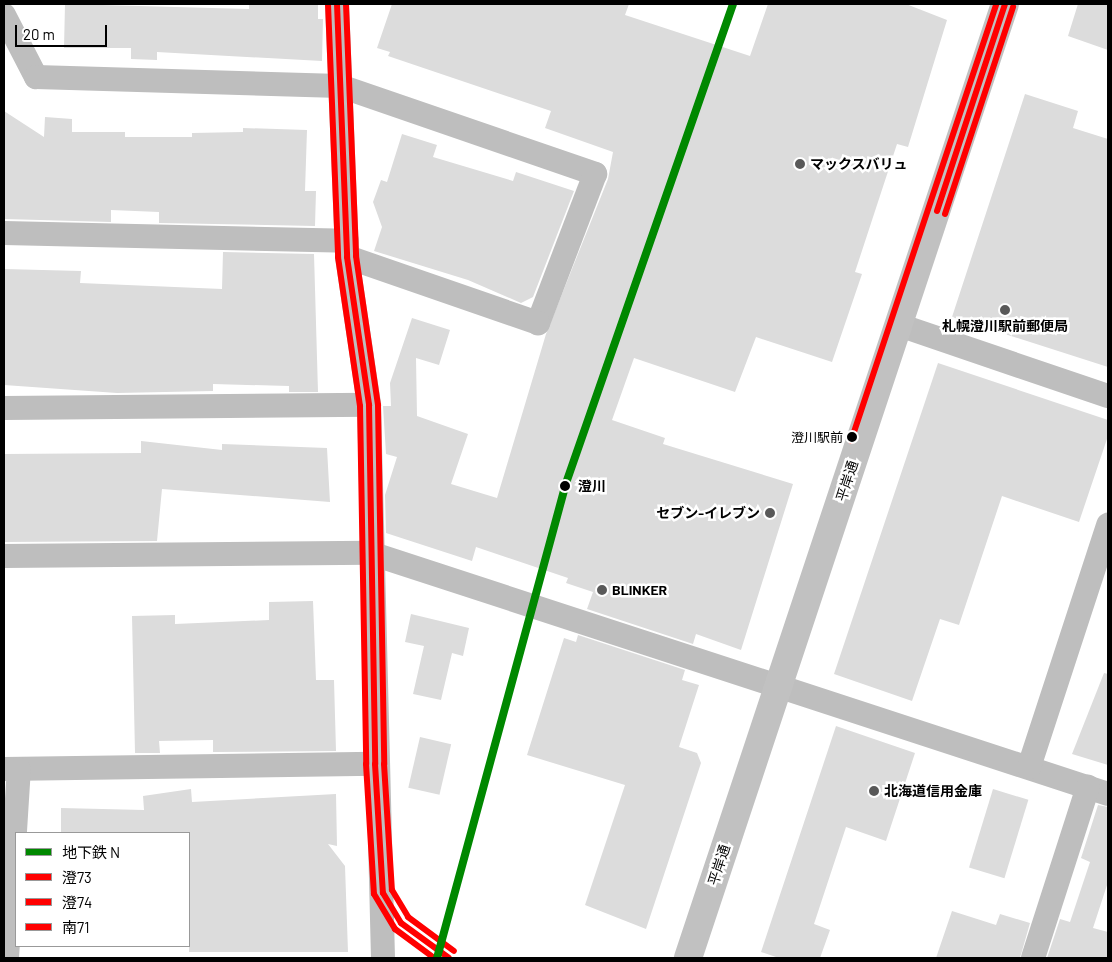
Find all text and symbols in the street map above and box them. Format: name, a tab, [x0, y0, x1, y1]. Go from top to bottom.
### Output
scale bar	[18, 15, 110, 47]
text: 20 m	[23, 25, 55, 43]
place label: マックスバリュ	[810, 156, 908, 172]
marker: マックスバリュ	[794, 158, 806, 170]
marker: 札幌澄川駅前郵便局	[999, 304, 1011, 316]
place label: 札幌澄川駅前郵便局	[942, 318, 1068, 334]
place label: 澄川駅前	[791, 429, 843, 445]
marker: 澄川駅前	[847, 432, 857, 442]
street label: 平岸通	[833, 458, 861, 504]
marker: 澄川	[556, 477, 574, 495]
place label: 澄川	[578, 478, 606, 494]
place label: セブン-イレブン	[656, 505, 760, 521]
marker: セブン-イレブン	[764, 507, 776, 519]
place label: BLINKER	[612, 582, 667, 598]
marker: BLINKER	[596, 584, 608, 596]
place label: 北海道信用金庫	[884, 783, 982, 799]
marker: 北海道信用金庫	[868, 785, 880, 797]
legend	[15, 832, 190, 947]
street label: 平岸通	[705, 842, 733, 888]
text: 地下鉄 N	[62, 843, 120, 861]
text: 澄73	[62, 868, 92, 886]
text: 澄74	[62, 893, 92, 911]
text: 南71	[62, 918, 89, 936]

